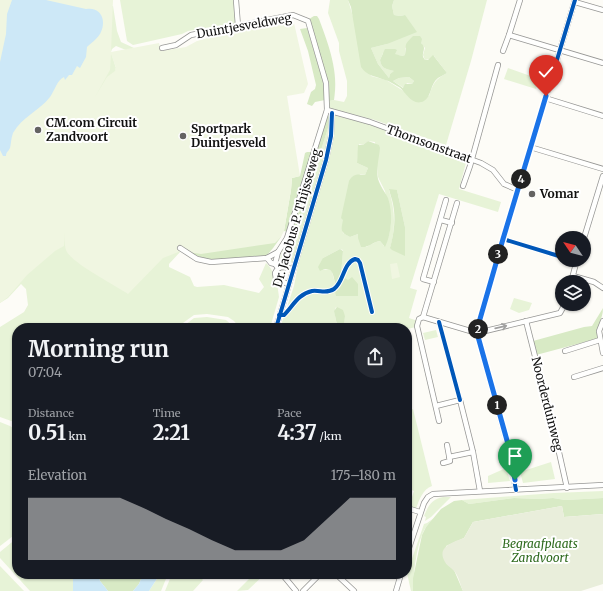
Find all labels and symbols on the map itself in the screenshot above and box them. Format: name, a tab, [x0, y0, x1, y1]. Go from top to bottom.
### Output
street label: Duintjesveldweg	[195, 10, 293, 41]
pin	[529, 55, 563, 96]
place label: CM.com Circuit Zandvoort	[46, 115, 137, 144]
place label: Sportpark Duintjesveld	[191, 121, 267, 150]
street label: Thomsonstraat	[385, 121, 474, 166]
marker: CM.com Circuit Zandvoort	[33, 125, 43, 135]
marker: Sportpark Duintjesveld	[178, 131, 188, 141]
street label: Dr. Jacobus P. Thijsseweg	[269, 146, 324, 289]
pin: 4	[511, 169, 531, 189]
place label: Vomar	[539, 186, 579, 201]
marker: Vomar	[527, 189, 537, 199]
north arrow	[555, 231, 591, 267]
pin: 3	[488, 244, 508, 264]
pin: 2	[468, 319, 488, 339]
one-way arrow	[494, 323, 507, 330]
street label: Noorderduinweg	[528, 355, 567, 453]
pin: 1	[487, 395, 507, 415]
pin	[498, 439, 532, 480]
park label: Begraafplaats Zandvoort	[502, 536, 578, 565]

